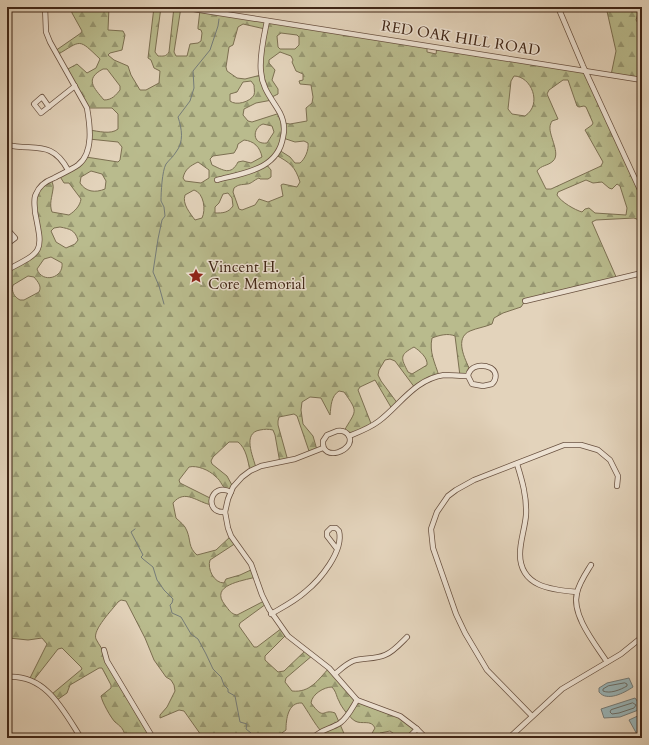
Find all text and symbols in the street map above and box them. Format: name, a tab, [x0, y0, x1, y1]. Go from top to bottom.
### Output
street label: RED OAK HILL ROAD	[380, 16, 542, 60]
place label: Vincent H. Core Memorial	[208, 257, 306, 294]
place icon: Vincent H. Core Memorial	[187, 267, 205, 285]

